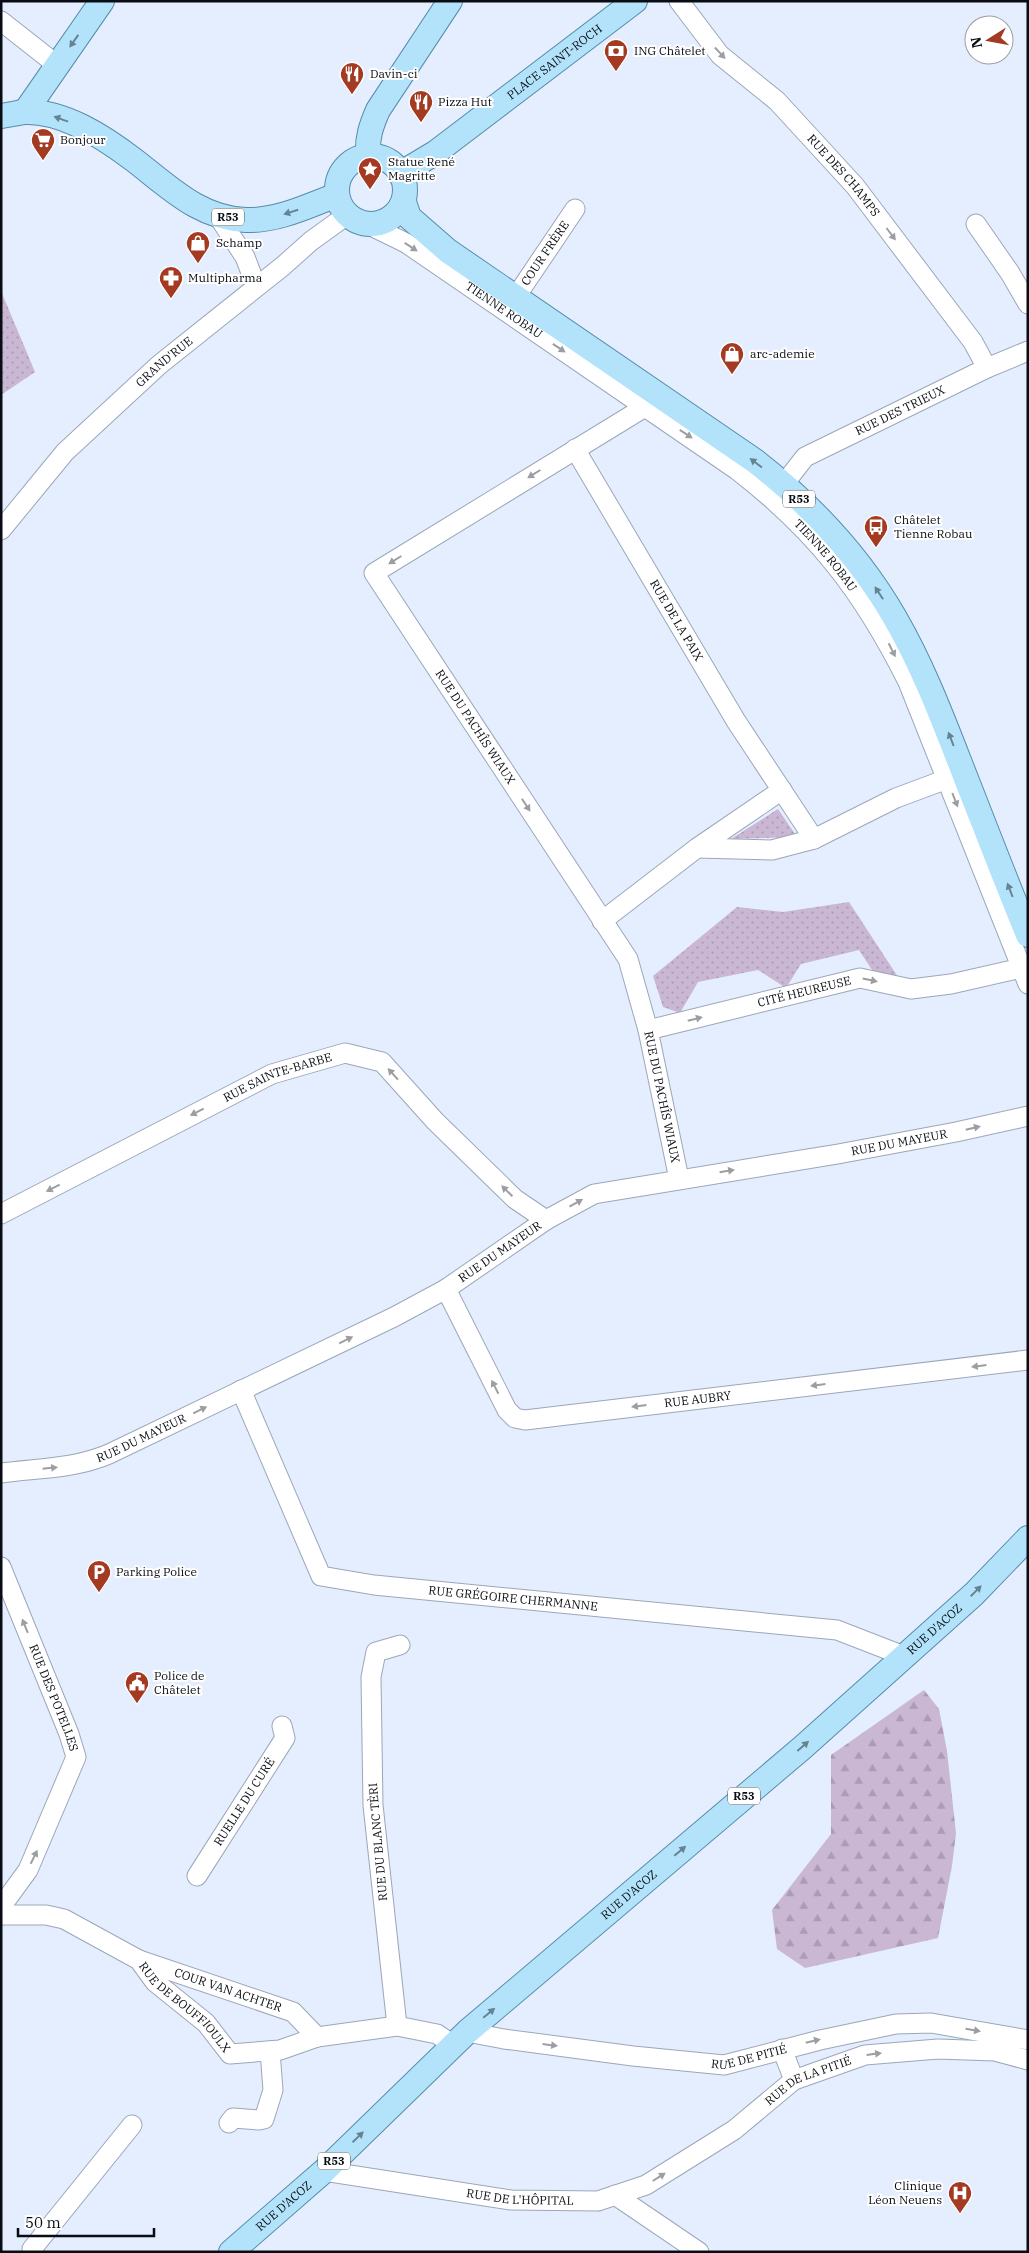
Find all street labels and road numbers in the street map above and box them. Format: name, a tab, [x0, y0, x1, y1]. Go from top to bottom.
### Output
street label: PLACE SAINT-ROCH	[504, 21, 605, 103]
street label: RUE DES CHAMPS	[804, 131, 883, 219]
road number: R53	[212, 208, 244, 226]
street label: COUR FRÈRE	[518, 218, 572, 288]
street label: TIENNE ROBAU	[463, 278, 546, 341]
street label: GRAND'RUE	[132, 333, 195, 390]
street label: RUE DES TRIEUX	[853, 382, 947, 438]
road number: R53	[783, 490, 815, 508]
street label: TIENNE ROBAU	[791, 516, 861, 594]
street label: RUE DE LA PAIX	[647, 577, 707, 663]
street label: RUE DU PACHÎS WIAUX	[433, 666, 519, 787]
street label: CITÉ HEUREUSE	[756, 972, 852, 1010]
street label: RUE DU PACHÎS WIAUX	[641, 1030, 683, 1164]
street label: RUE SAINTE-BARBE	[220, 1049, 333, 1105]
street label: RUE DU MAYEUR	[850, 1126, 948, 1158]
street label: RUE DU MAYEUR	[455, 1217, 544, 1285]
street label: RUE AUBRY	[663, 1387, 732, 1410]
street label: RUE DU MAYEUR	[94, 1410, 188, 1465]
street label: RUE GRÉGOIRE CHERMANNE	[428, 1582, 599, 1614]
street label: RUE D'ACOZ	[904, 1600, 965, 1657]
street label: RUE DES POTELLES	[26, 1642, 82, 1753]
street label: RUELLE DU CURÉ	[210, 1755, 278, 1848]
street label: RUE DU BLANC TÈRI	[365, 1782, 390, 1902]
road number: R53	[728, 1788, 760, 1804]
street label: RUE D'ACOZ	[597, 1866, 660, 1922]
street label: RUE DE BOUFFIOULX	[136, 1959, 234, 2055]
street label: COUR VAN ACHTER	[173, 1964, 284, 2015]
street label: RUE DE PITIÉ	[710, 2041, 788, 2072]
street label: RUE DE LA PITIÉ	[761, 2052, 853, 2108]
road number: R53	[318, 2152, 350, 2170]
street label: RUE D'ACOZ	[252, 2177, 314, 2234]
street label: RUE DE L'HÔPITAL	[465, 2185, 574, 2208]

